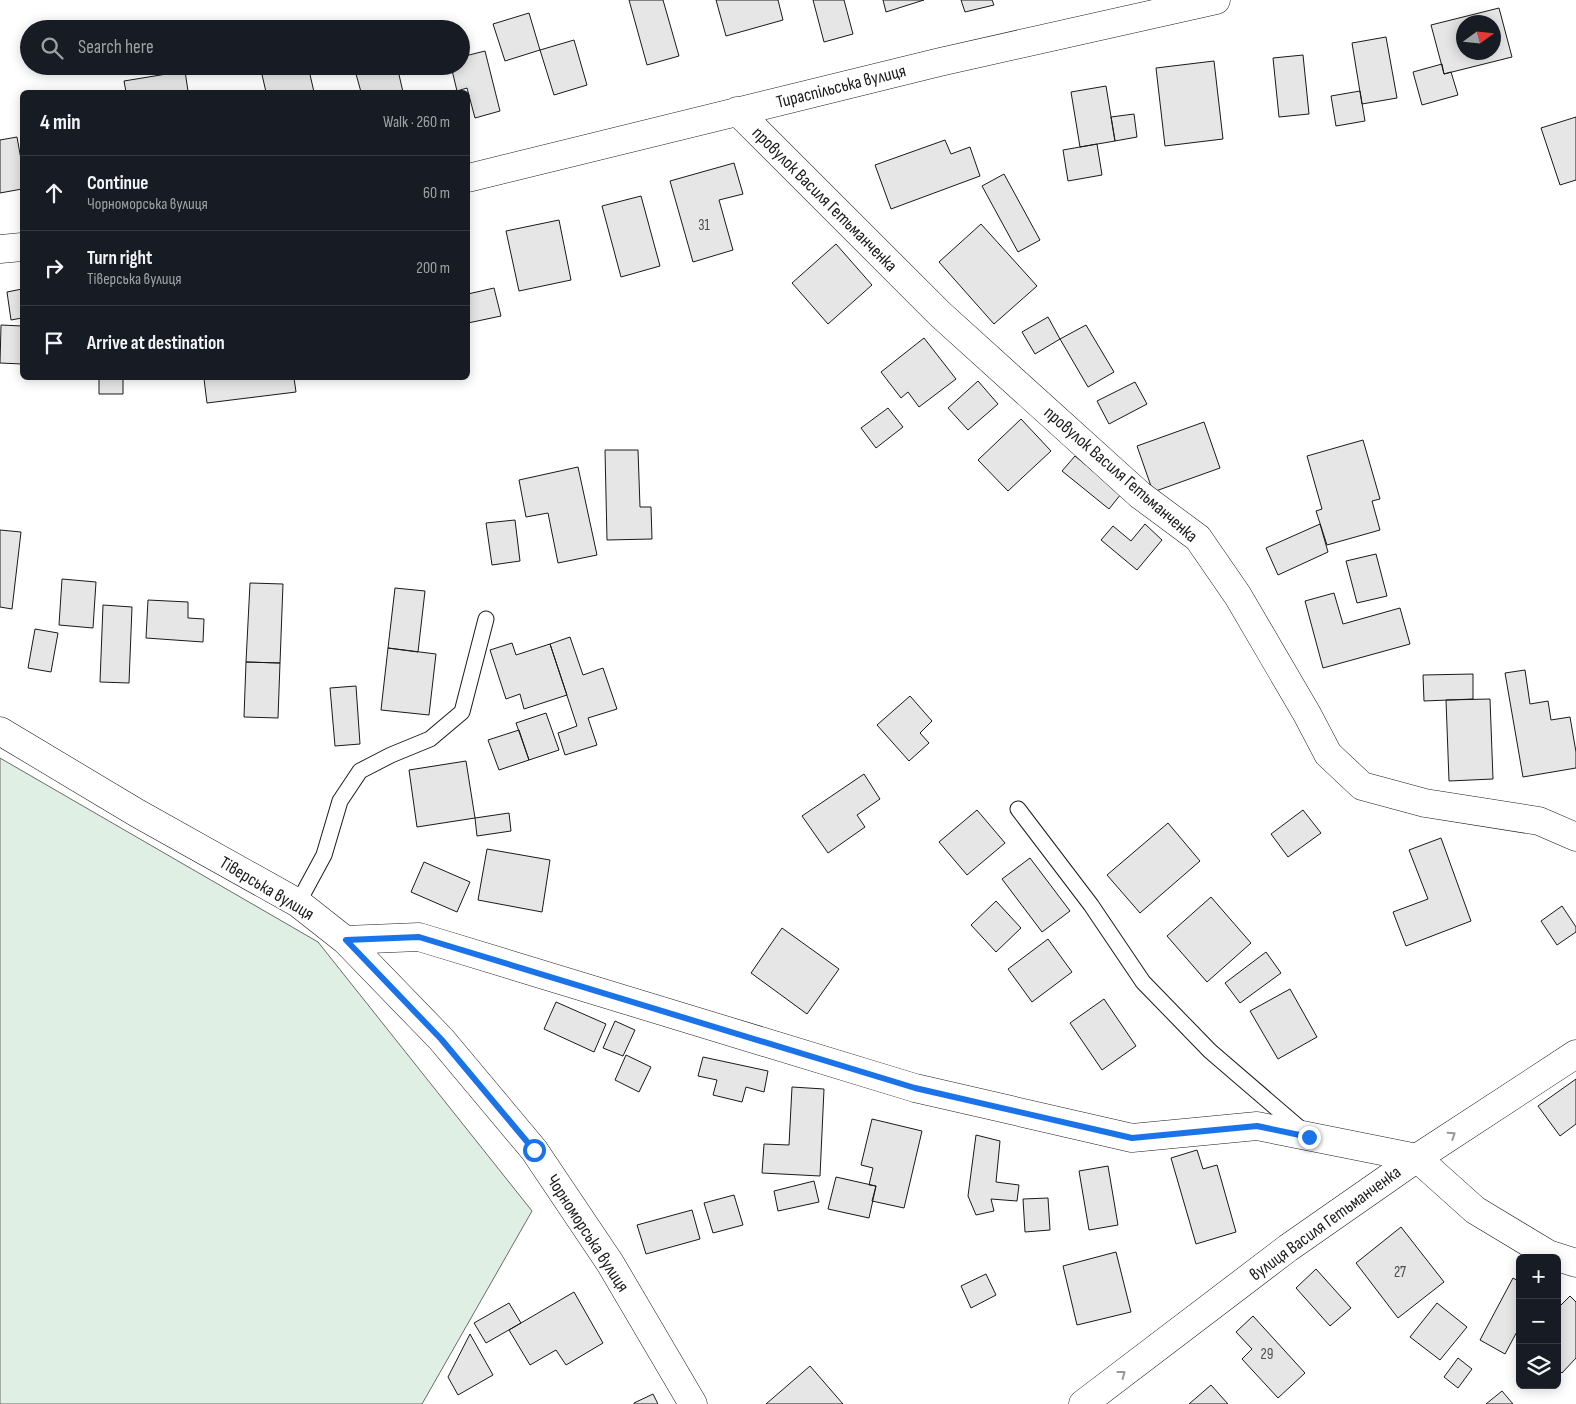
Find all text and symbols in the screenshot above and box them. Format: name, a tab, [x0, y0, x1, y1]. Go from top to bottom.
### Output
north arrow	[1456, 15, 1501, 60]
search box	[20, 20, 470, 75]
icon: search	[38, 34, 66, 62]
text: Search here	[78, 36, 154, 59]
street label: Тираспільська вулиця	[774, 60, 908, 113]
text: 4 min	[40, 110, 81, 135]
text: Walk · 260 m	[383, 113, 450, 132]
street label: провулок Василя Гетьманченка	[748, 122, 902, 276]
text: Continue	[87, 172, 148, 195]
icon: ahead	[40, 179, 68, 207]
text: 60 m	[423, 184, 450, 203]
text: Чорноморська вулиця	[87, 195, 208, 214]
house number: 31	[698, 216, 711, 235]
text: Turn right	[87, 247, 152, 270]
icon: right	[40, 254, 68, 282]
text: 200 m	[416, 259, 450, 278]
text: Тіверська вулиця	[87, 270, 182, 289]
icon: arrive	[40, 329, 68, 357]
text: Arrive at destination	[87, 332, 225, 355]
street label: провулок Василя Гетьманченка	[1040, 402, 1202, 547]
street label: Тіверська вулиця	[216, 852, 318, 925]
route end	[1298, 1126, 1321, 1149]
one-way arrow	[1446, 1132, 1455, 1141]
route start	[523, 1139, 546, 1162]
street label: вулиця Василя Гетьманченка	[1246, 1161, 1405, 1285]
street label: Чорноморська вулиця	[542, 1171, 633, 1296]
map controls	[1516, 1254, 1561, 1389]
button: +	[1516, 1254, 1561, 1299]
house number: 27	[1394, 1263, 1406, 1282]
button: −	[1516, 1299, 1561, 1344]
button: layers	[1516, 1344, 1561, 1389]
house number: 29	[1261, 1345, 1273, 1364]
one-way arrow	[1116, 1372, 1125, 1380]

